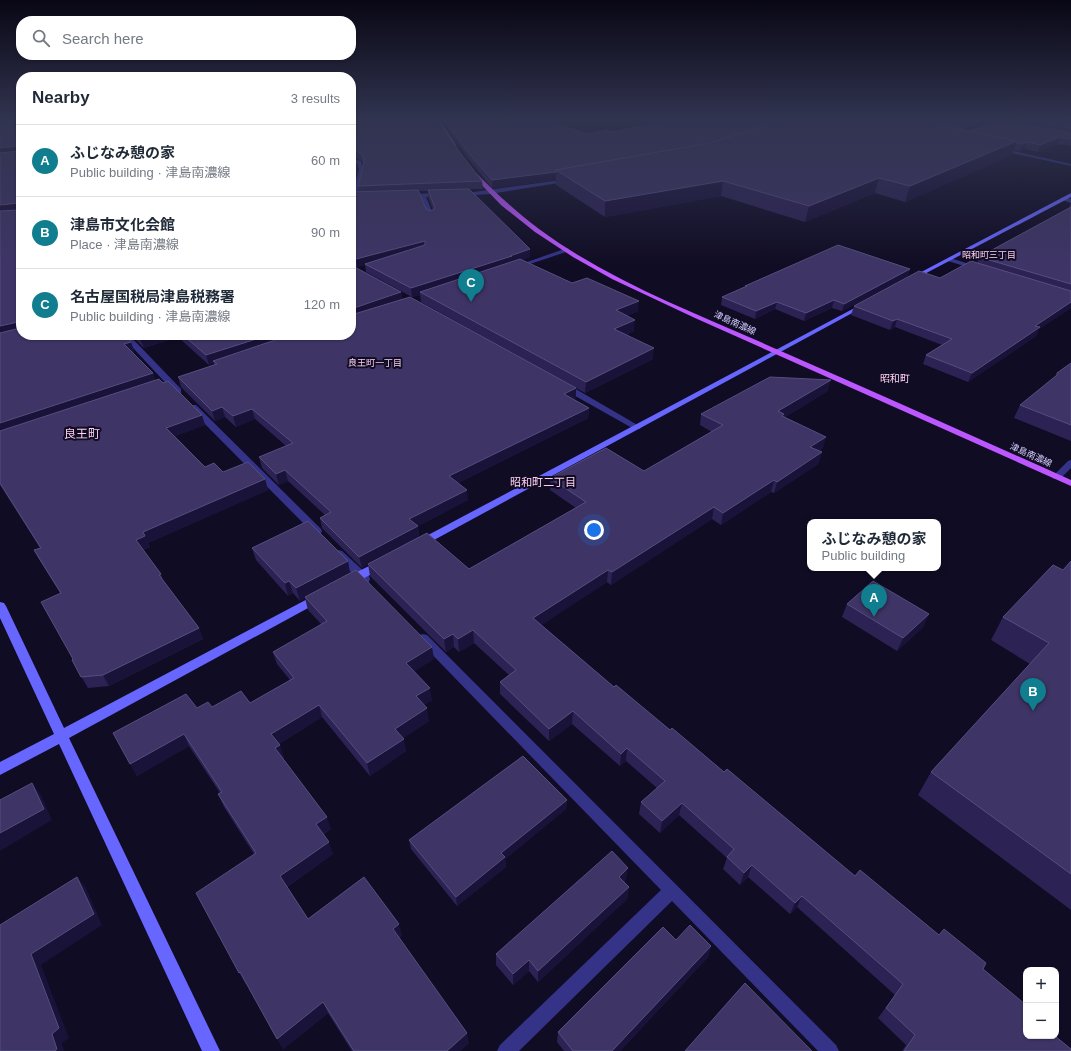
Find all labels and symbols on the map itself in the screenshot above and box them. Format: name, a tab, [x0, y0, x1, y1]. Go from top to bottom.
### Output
district label: 昭和町三丁目	[962, 250, 1016, 260]
pin: C	[458, 269, 484, 302]
street label: 津島南濃線	[712, 309, 758, 337]
district label: 良王町一丁目	[348, 358, 402, 368]
district label: 昭和町	[880, 373, 910, 384]
district label: 良王町	[64, 427, 100, 441]
street label: 津島南濃線	[1008, 441, 1054, 469]
district label: 昭和町二丁目	[510, 476, 576, 488]
your location	[584, 520, 604, 540]
pin: A	[861, 584, 887, 617]
pin: B	[1020, 678, 1046, 711]

